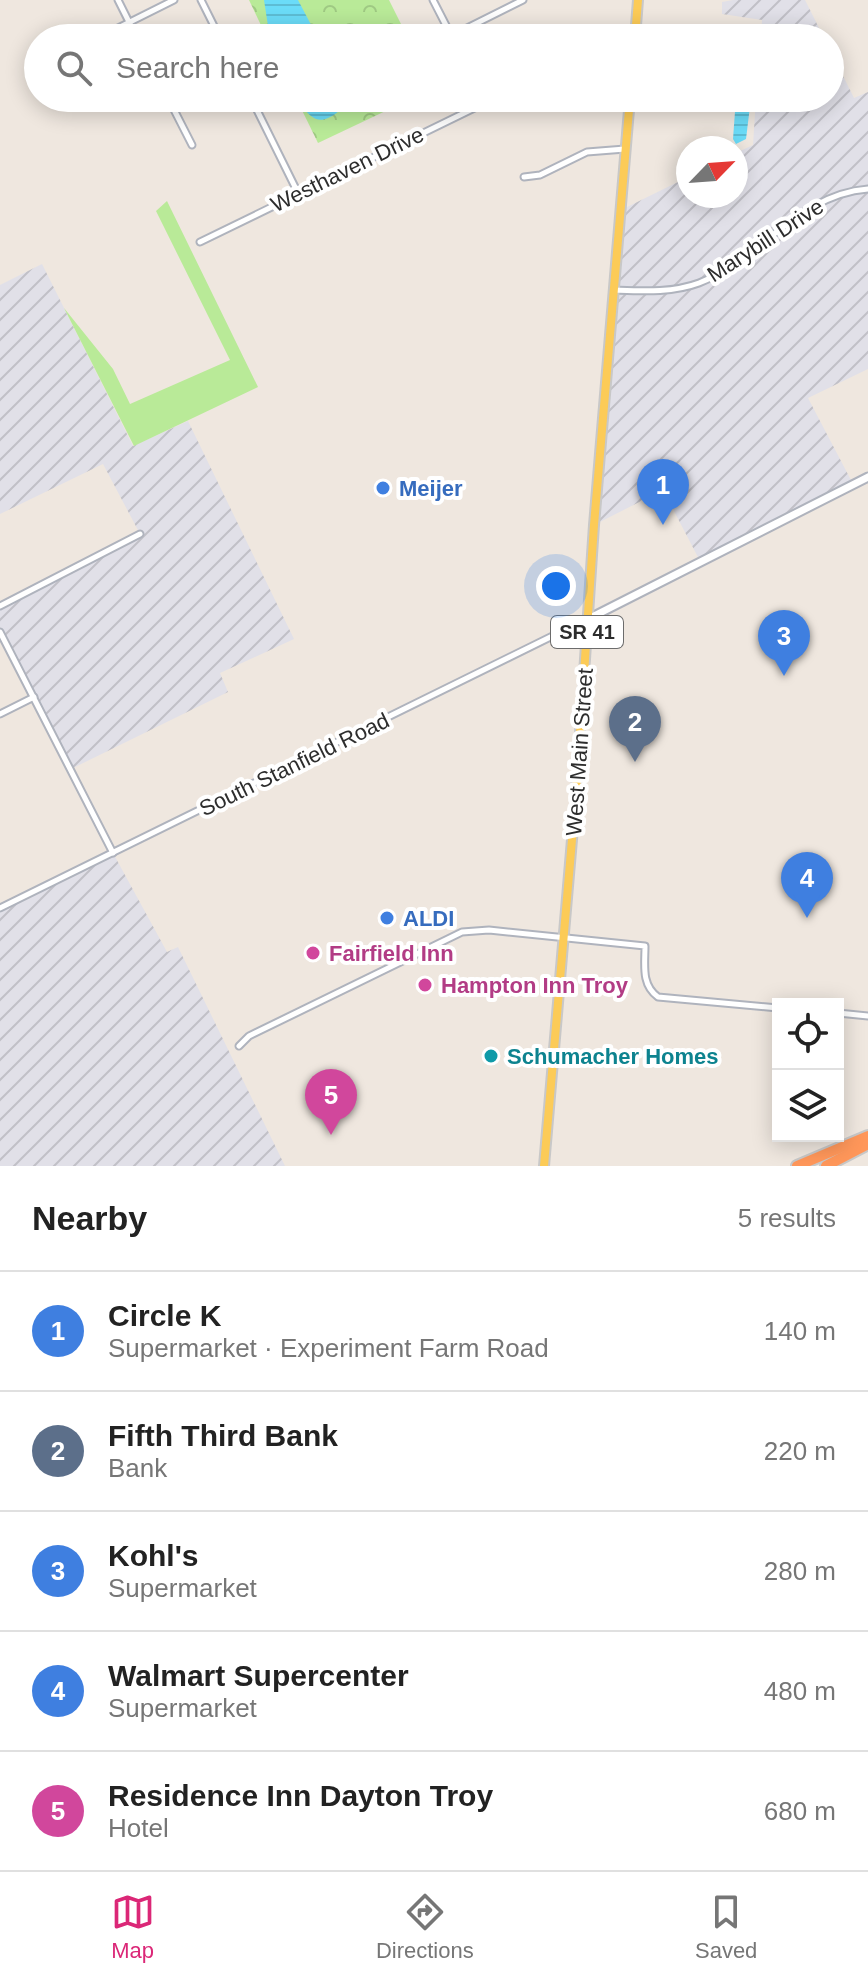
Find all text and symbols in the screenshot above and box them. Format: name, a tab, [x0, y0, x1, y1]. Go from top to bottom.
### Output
search box	[24, 24, 844, 112]
icon: search	[52, 46, 96, 90]
text: Search here	[116, 51, 279, 84]
street label: Westhaven Drive	[267, 122, 428, 217]
north arrow	[676, 136, 748, 208]
street label: Marybill Drive	[703, 194, 828, 287]
pin: 1	[637, 459, 689, 525]
place label: Meijer	[399, 476, 463, 501]
marker: Meijer	[374, 479, 392, 497]
your location	[536, 566, 576, 606]
pin: 3	[758, 610, 810, 676]
road number: SR 41	[551, 616, 623, 648]
street label: West Main Street	[561, 667, 598, 837]
pin: 2	[609, 696, 661, 762]
street label: South Stanfield Road	[195, 708, 393, 821]
pin: 4	[781, 852, 833, 918]
place label: ALDI	[403, 906, 454, 931]
marker: ALDI	[378, 909, 396, 927]
place label: Fairfield Inn	[329, 941, 454, 966]
marker: Fairfield Inn	[304, 944, 322, 962]
place label: Hampton Inn Troy	[441, 973, 629, 998]
marker: Hampton Inn Troy	[416, 976, 434, 994]
map controls	[772, 998, 844, 1142]
button: locate	[772, 998, 844, 1070]
place label: Schumacher Homes	[507, 1044, 719, 1069]
marker: Schumacher Homes	[482, 1047, 500, 1065]
pin: 5	[305, 1069, 357, 1135]
button: layers	[772, 1070, 844, 1142]
text: Nearby	[32, 1199, 147, 1237]
text: 5 results	[738, 1203, 836, 1233]
text: Circle K	[108, 1299, 221, 1332]
text: 1	[51, 1316, 65, 1346]
text: 140 m	[764, 1316, 836, 1346]
text: Supermarket · Experiment Farm Road	[108, 1333, 549, 1363]
text: Fifth Third Bank	[108, 1419, 338, 1452]
text: 2	[51, 1436, 65, 1466]
text: 220 m	[764, 1436, 836, 1466]
text: Bank	[108, 1453, 167, 1483]
text: Kohl's	[108, 1539, 198, 1572]
text: 3	[51, 1556, 65, 1586]
text: 280 m	[764, 1556, 836, 1586]
text: Supermarket	[108, 1573, 257, 1603]
text: Walmart Supercenter	[108, 1659, 409, 1692]
text: 4	[51, 1676, 65, 1706]
text: 480 m	[764, 1676, 836, 1706]
text: Supermarket	[108, 1693, 257, 1723]
text: Residence Inn Dayton Troy	[108, 1779, 493, 1812]
text: 5	[51, 1796, 65, 1826]
text: 680 m	[764, 1796, 836, 1826]
text: Hotel	[108, 1813, 169, 1843]
tab: Map	[111, 1890, 155, 1964]
tab: Directions	[376, 1890, 474, 1964]
tab: Saved	[695, 1890, 757, 1964]

